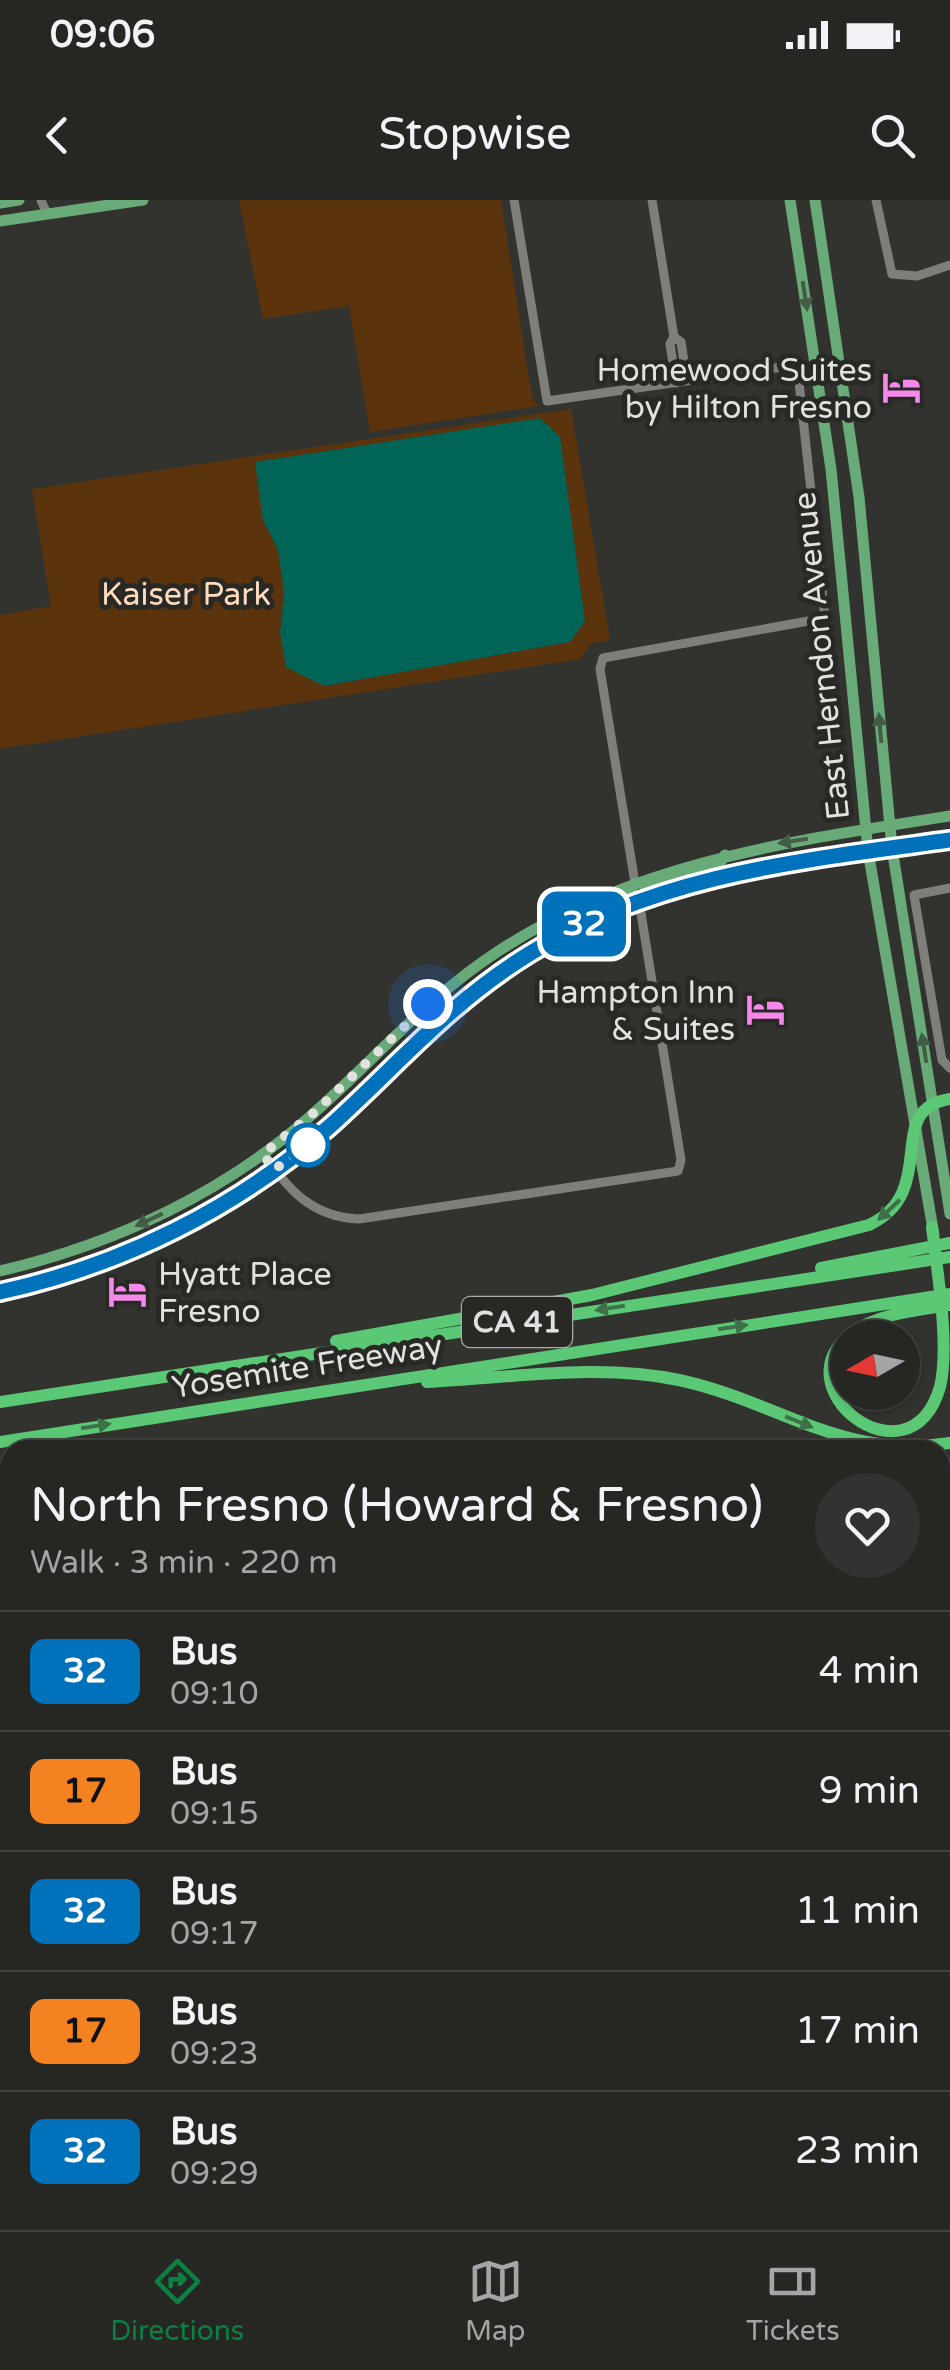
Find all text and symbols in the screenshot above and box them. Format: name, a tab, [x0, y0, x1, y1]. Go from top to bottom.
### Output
text: 09:06	[50, 12, 155, 58]
icon: back	[30, 108, 85, 163]
text: Stopwise	[379, 108, 571, 162]
icon: search	[865, 108, 920, 163]
one-way arrow	[798, 281, 813, 313]
place label: Homewood Suites by Hilton Fresno	[597, 352, 872, 427]
hotel icon: Homewood Suites by Hilton Fresno	[881, 367, 923, 409]
street label: East Herndon Avenue	[786, 490, 858, 822]
park label: Kaiser Park	[101, 576, 271, 614]
one-way arrow	[872, 712, 888, 744]
one-way arrow	[777, 833, 808, 849]
line badge: 32	[539, 892, 629, 956]
text: 32	[562, 903, 606, 945]
place label: Hampton Inn & Suites	[536, 974, 735, 1049]
your location	[403, 979, 453, 1029]
hotel icon: Hampton Inn & Suites	[744, 989, 786, 1031]
one-way arrow	[916, 1032, 931, 1063]
unlabelled marker	[287, 1124, 329, 1166]
one-way arrow	[878, 1198, 902, 1221]
one-way arrow	[134, 1211, 163, 1228]
place label: Hyatt Place Fresno	[158, 1256, 332, 1331]
hotel icon: Hyatt Place Fresno	[107, 1271, 149, 1313]
road number: CA 41	[462, 1297, 572, 1347]
one-way arrow	[593, 1301, 625, 1316]
one-way arrow	[717, 1319, 749, 1335]
north arrow	[830, 1320, 920, 1410]
map controls	[830, 1320, 920, 1410]
street label: Yosemite Freeway	[169, 1327, 445, 1407]
one-way arrow	[784, 1414, 814, 1430]
one-way arrow	[81, 1418, 113, 1434]
button: heart	[815, 1473, 920, 1578]
text: North Fresno (Howard & Fresno)	[30, 1477, 763, 1535]
text: Walk · 3 min · 220 m	[30, 1544, 338, 1582]
text: Bus	[170, 1629, 237, 1675]
text: 4 min	[819, 1648, 920, 1694]
text: 32	[63, 1650, 107, 1692]
text: 09:10	[170, 1675, 259, 1713]
text: Bus	[170, 1749, 237, 1795]
text: 9 min	[819, 1768, 920, 1814]
text: 17	[63, 1770, 107, 1812]
text: 09:15	[170, 1795, 259, 1833]
text: Bus	[170, 1869, 237, 1915]
text: 11 min	[795, 1888, 920, 1934]
text: 32	[63, 1890, 107, 1932]
text: 09:17	[170, 1915, 259, 1953]
text: Bus	[170, 1989, 237, 2035]
text: 17 min	[795, 2008, 920, 2054]
text: 17	[63, 2010, 107, 2052]
text: 09:23	[170, 2035, 259, 2073]
text: Bus	[170, 2109, 237, 2155]
text: 23 min	[795, 2128, 920, 2174]
text: 32	[63, 2130, 107, 2172]
text: 09:29	[170, 2155, 259, 2193]
tab: Directions	[110, 2254, 244, 2348]
tab: Map	[465, 2254, 525, 2348]
tab: Tickets	[746, 2254, 840, 2348]

